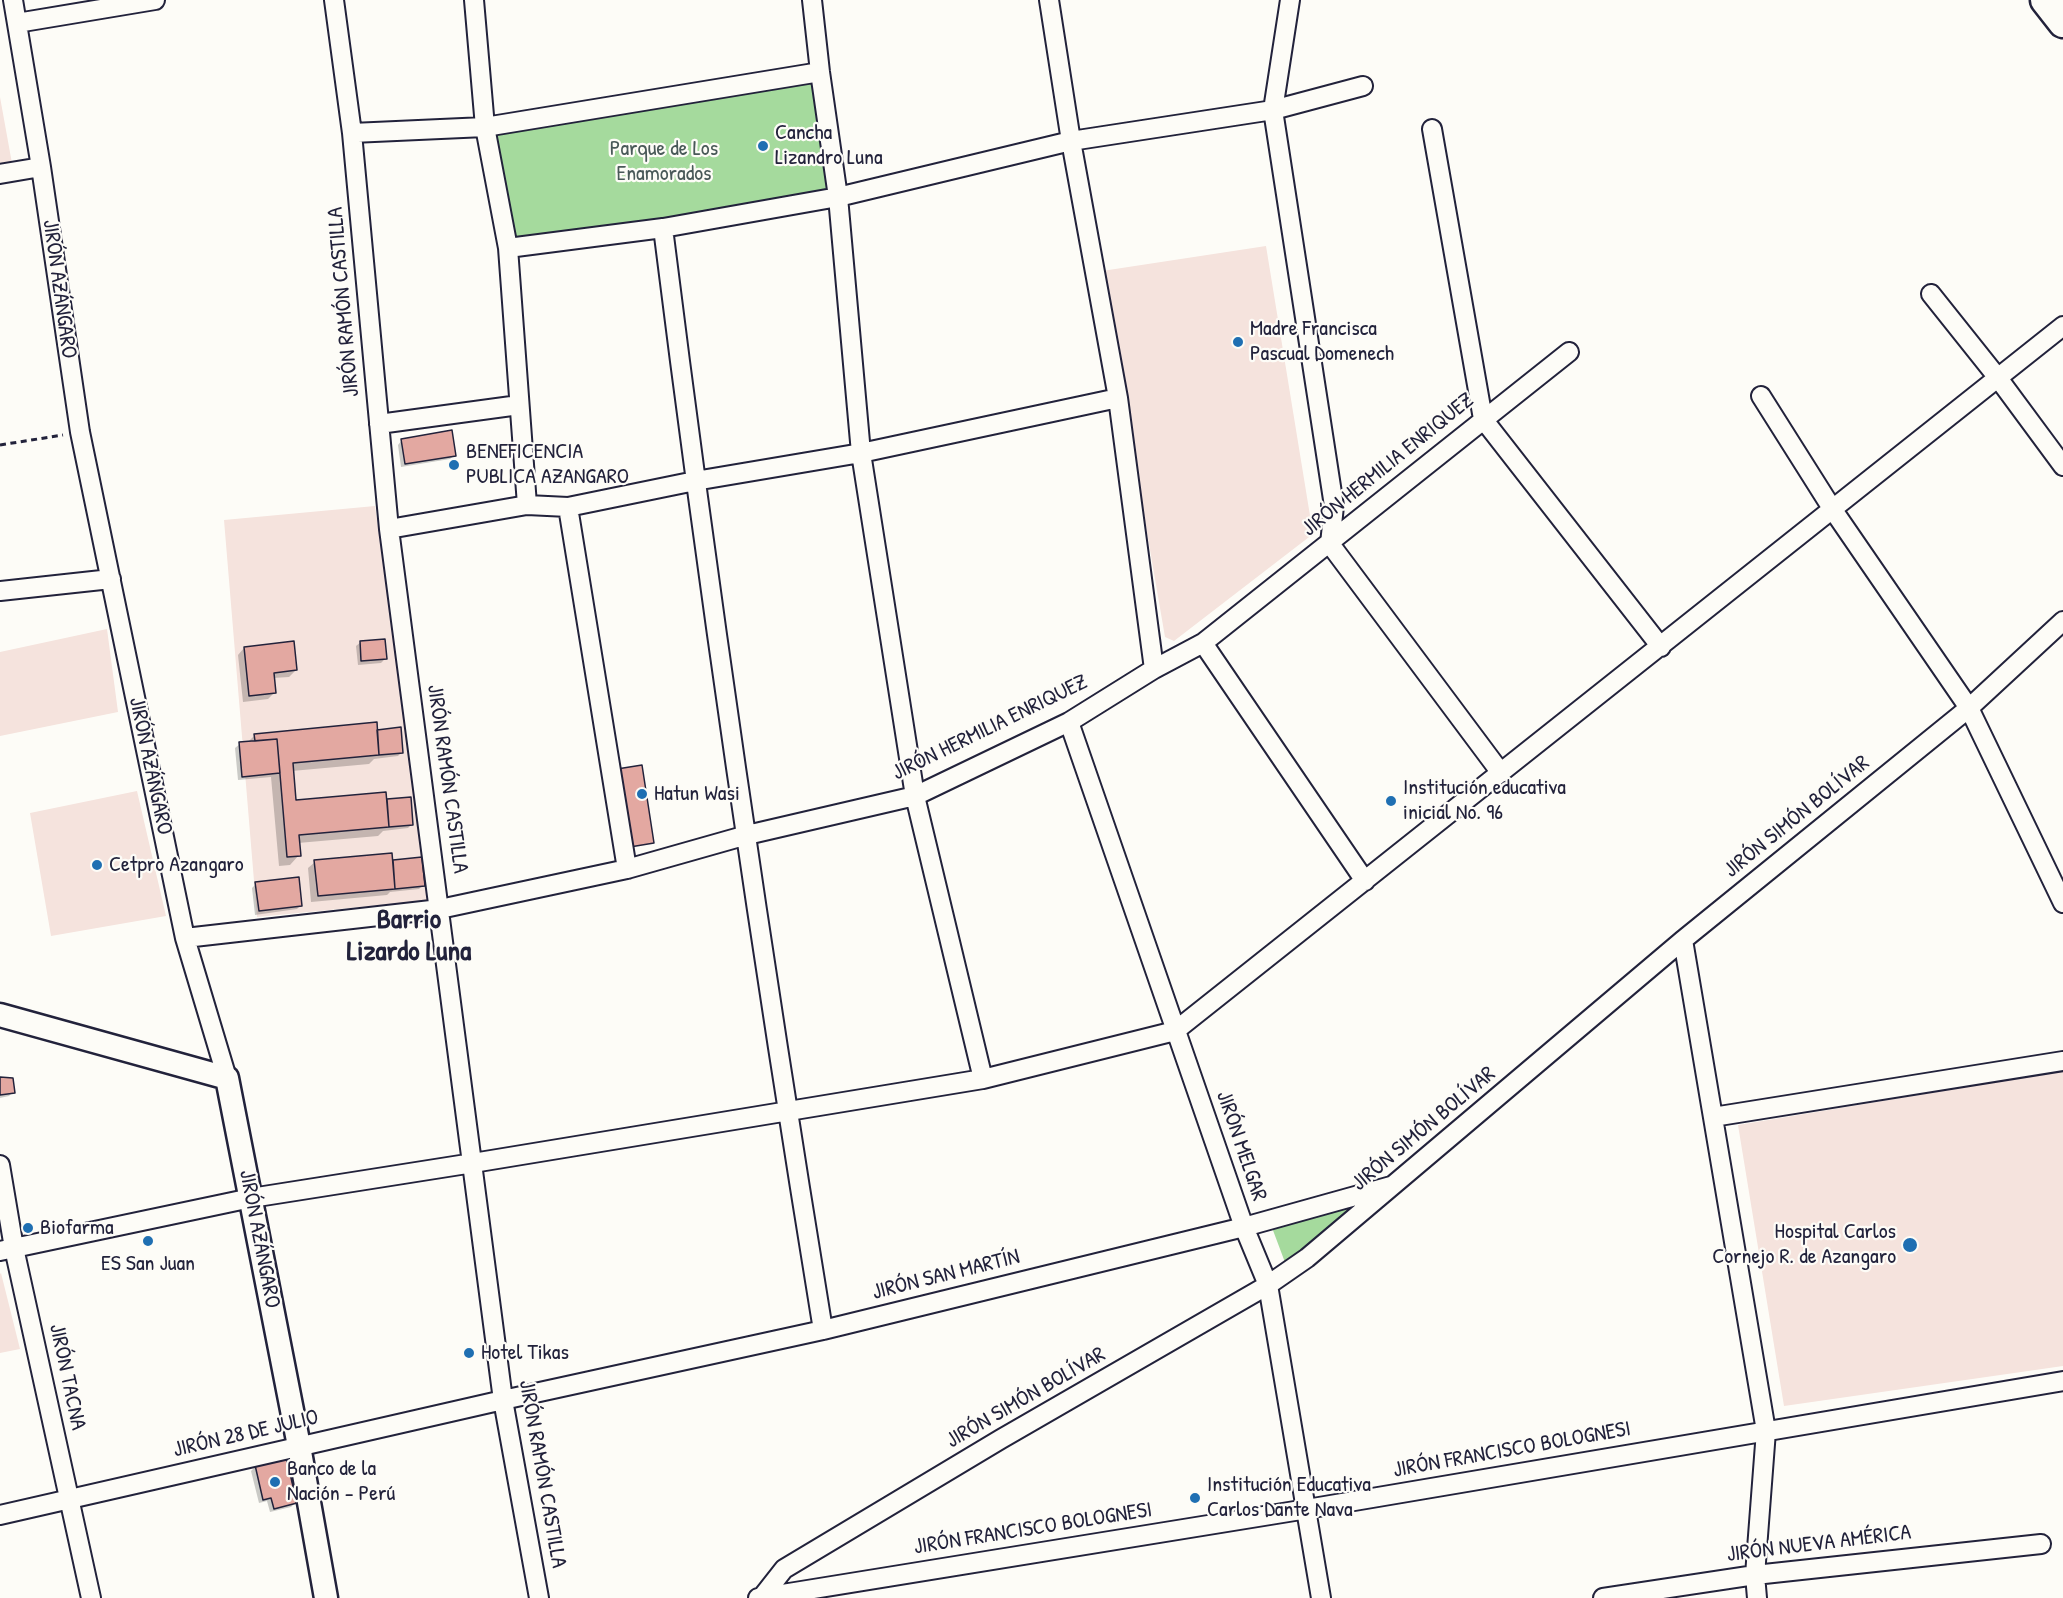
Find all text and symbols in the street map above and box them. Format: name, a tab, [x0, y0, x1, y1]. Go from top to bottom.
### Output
place label: Cancha Lizandro Luna	[775, 120, 883, 172]
park label: Parque de Los Enamorados	[610, 136, 718, 188]
marker: Cancha Lizandro Luna	[756, 139, 770, 153]
street label: JIRÓN RAMÓN CASTILLA	[323, 206, 365, 398]
street label: JIRÓN AZÁNGARO	[36, 218, 82, 360]
place label: Madre Francisca Pascual Domenech	[1250, 316, 1394, 368]
marker: Madre Francisca Pascual Domenech	[1231, 335, 1245, 349]
street label: JIRÓN HERMILIA ENRIQUEZ	[1297, 388, 1479, 542]
place label: BENEFICENCIA PUBLICA AZANGARO	[466, 439, 629, 490]
marker: BENEFICENCIA PUBLICA AZANGARO	[447, 458, 461, 472]
street label: JIRÓN HERMILIA ENRIQUEZ	[888, 669, 1092, 787]
street label: JIRÓN RAMÓN CASTILLA	[421, 683, 473, 875]
street label: JIRÓN AZÁNGARO	[123, 695, 177, 837]
street label: JIRÓN SIMÓN BOLÍVAR	[1719, 750, 1875, 884]
place label: Institución educativa inicial No. 96	[1403, 775, 1566, 826]
place label: Hatun Wasi	[654, 781, 740, 807]
marker: Hatun Wasi	[635, 787, 649, 801]
marker: Institución educativa inicial No. 96	[1384, 794, 1398, 808]
place label: Cetpro Azangaro	[109, 852, 244, 878]
marker: Cetpro Azangaro	[90, 858, 104, 872]
district label: Barrio Lizardo Luna	[347, 904, 471, 970]
street label: JIRÓN SIMÓN BOLÍVAR	[1347, 1061, 1501, 1197]
street label: JIRÓN MELGAR	[1210, 1088, 1272, 1204]
street label: JIRÓN AZÁNGARO	[233, 1168, 285, 1310]
place label: Biofarma	[40, 1215, 114, 1241]
place label: Hospital Carlos Cornejo R. de Azangaro	[1712, 1219, 1896, 1270]
marker: Biofarma	[21, 1221, 35, 1235]
marker: ES San Juan	[141, 1234, 155, 1248]
marker: Hospital Carlos Cornejo R. de Azangaro	[1901, 1236, 1919, 1254]
street label: JIRÓN SAN MARTÍN	[870, 1244, 1022, 1306]
place label: ES San Juan	[101, 1251, 195, 1277]
street label: JIRÓN TACNA	[43, 1322, 91, 1432]
place label: Hotel Tikas	[481, 1340, 569, 1366]
street label: JIRÓN SIMÓN BOLÍVAR	[942, 1342, 1110, 1454]
marker: Hotel Tikas	[462, 1346, 476, 1360]
street label: JIRÓN RAMÓN CASTILLA	[512, 1378, 572, 1570]
street label: JIRÓN 28 DE JULIO	[171, 1404, 321, 1464]
street label: JIRÓN FRANCISCO BOLOGNESI	[1391, 1416, 1633, 1484]
place label: Banco de la Nación - Perú	[287, 1456, 395, 1508]
place label: Institución Educativa Carlos Dante Nava	[1207, 1472, 1371, 1524]
marker: Banco de la Nación - Perú	[268, 1475, 282, 1489]
marker: Institución Educativa Carlos Dante Nava	[1188, 1491, 1202, 1505]
street label: JIRÓN FRANCISCO BOLOGNESI	[912, 1497, 1154, 1561]
street label: JIRÓN NUEVA AMÉRICA	[1725, 1520, 1913, 1568]

